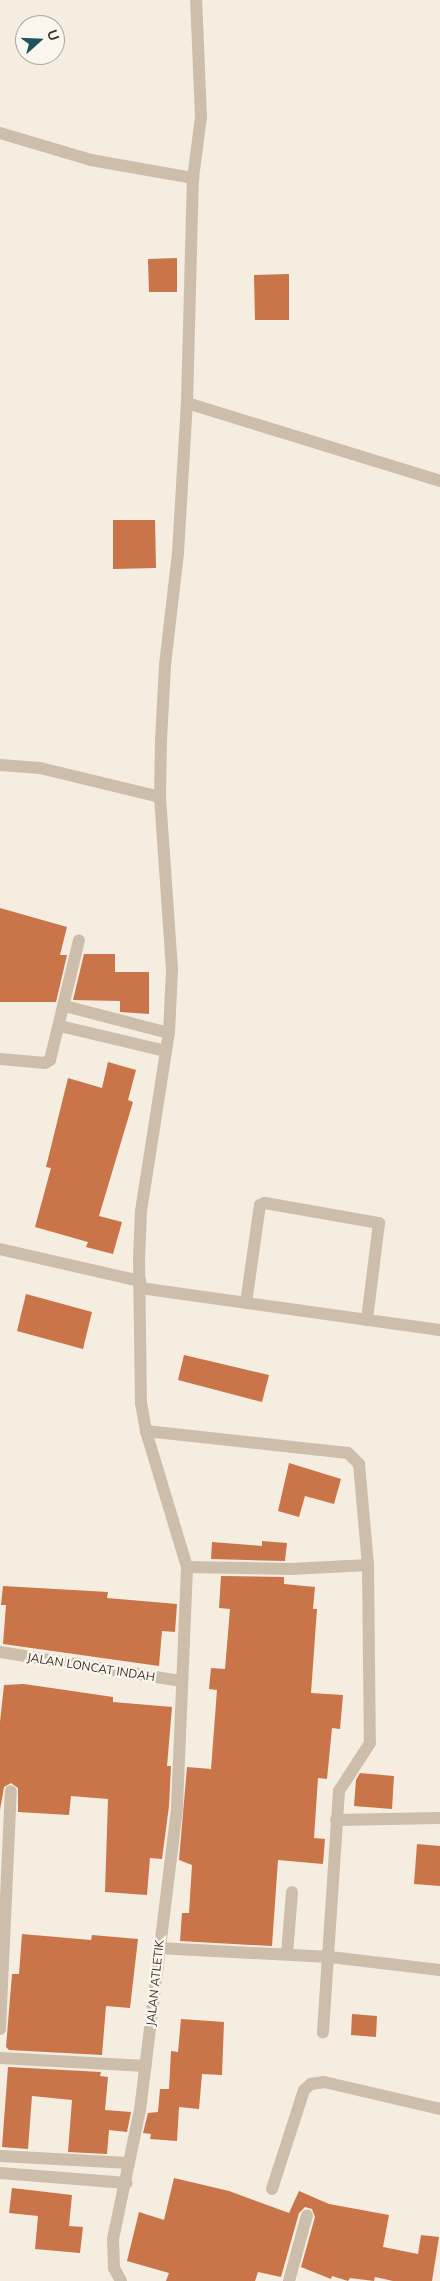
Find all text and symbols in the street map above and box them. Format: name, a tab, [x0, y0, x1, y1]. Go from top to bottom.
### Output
north arrow	[15, 15, 65, 65]
text: U	[43, 27, 63, 43]
street label: JALAN LONCAT INDAH	[26, 1650, 156, 1684]
street label: JALAN ATLETIK	[143, 1939, 167, 2027]

